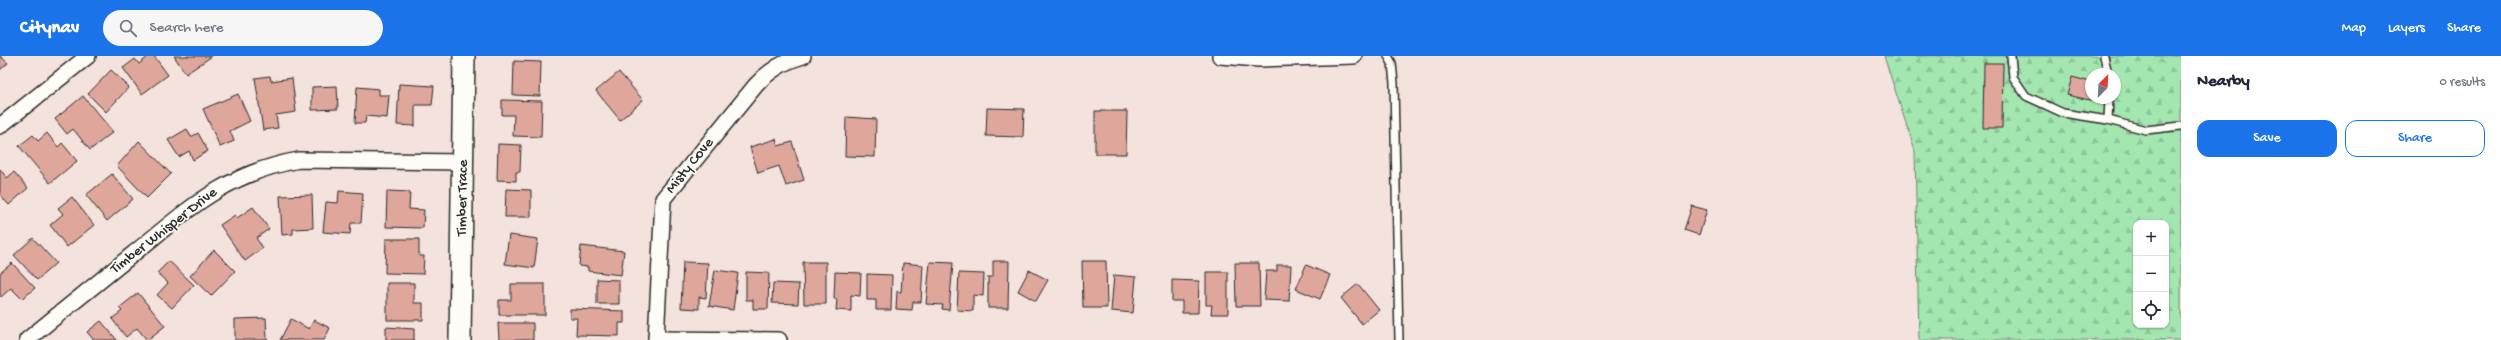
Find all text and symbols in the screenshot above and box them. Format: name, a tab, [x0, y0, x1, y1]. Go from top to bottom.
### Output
search box	[103, 10, 383, 46]
text: Citynav	[20, 17, 79, 40]
icon: search	[117, 17, 139, 39]
text: Search here	[149, 19, 223, 37]
text: Map	[2342, 20, 2366, 37]
text: Layers	[2388, 20, 2425, 37]
text: Share	[2447, 20, 2481, 37]
north arrow	[2085, 68, 2121, 104]
text: Nearby	[2197, 72, 2250, 92]
text: 0 results	[2439, 75, 2485, 90]
button: Save	[2197, 120, 2337, 157]
button: Share	[2345, 120, 2485, 157]
street label: Misty Cove	[662, 134, 718, 198]
street label: Timber Trace	[453, 159, 473, 237]
street label: Timber Whisper Drive	[106, 184, 221, 279]
map controls	[2133, 220, 2169, 328]
button: +	[2133, 220, 2169, 256]
button: −	[2133, 256, 2169, 292]
button: locate	[2133, 292, 2169, 328]

